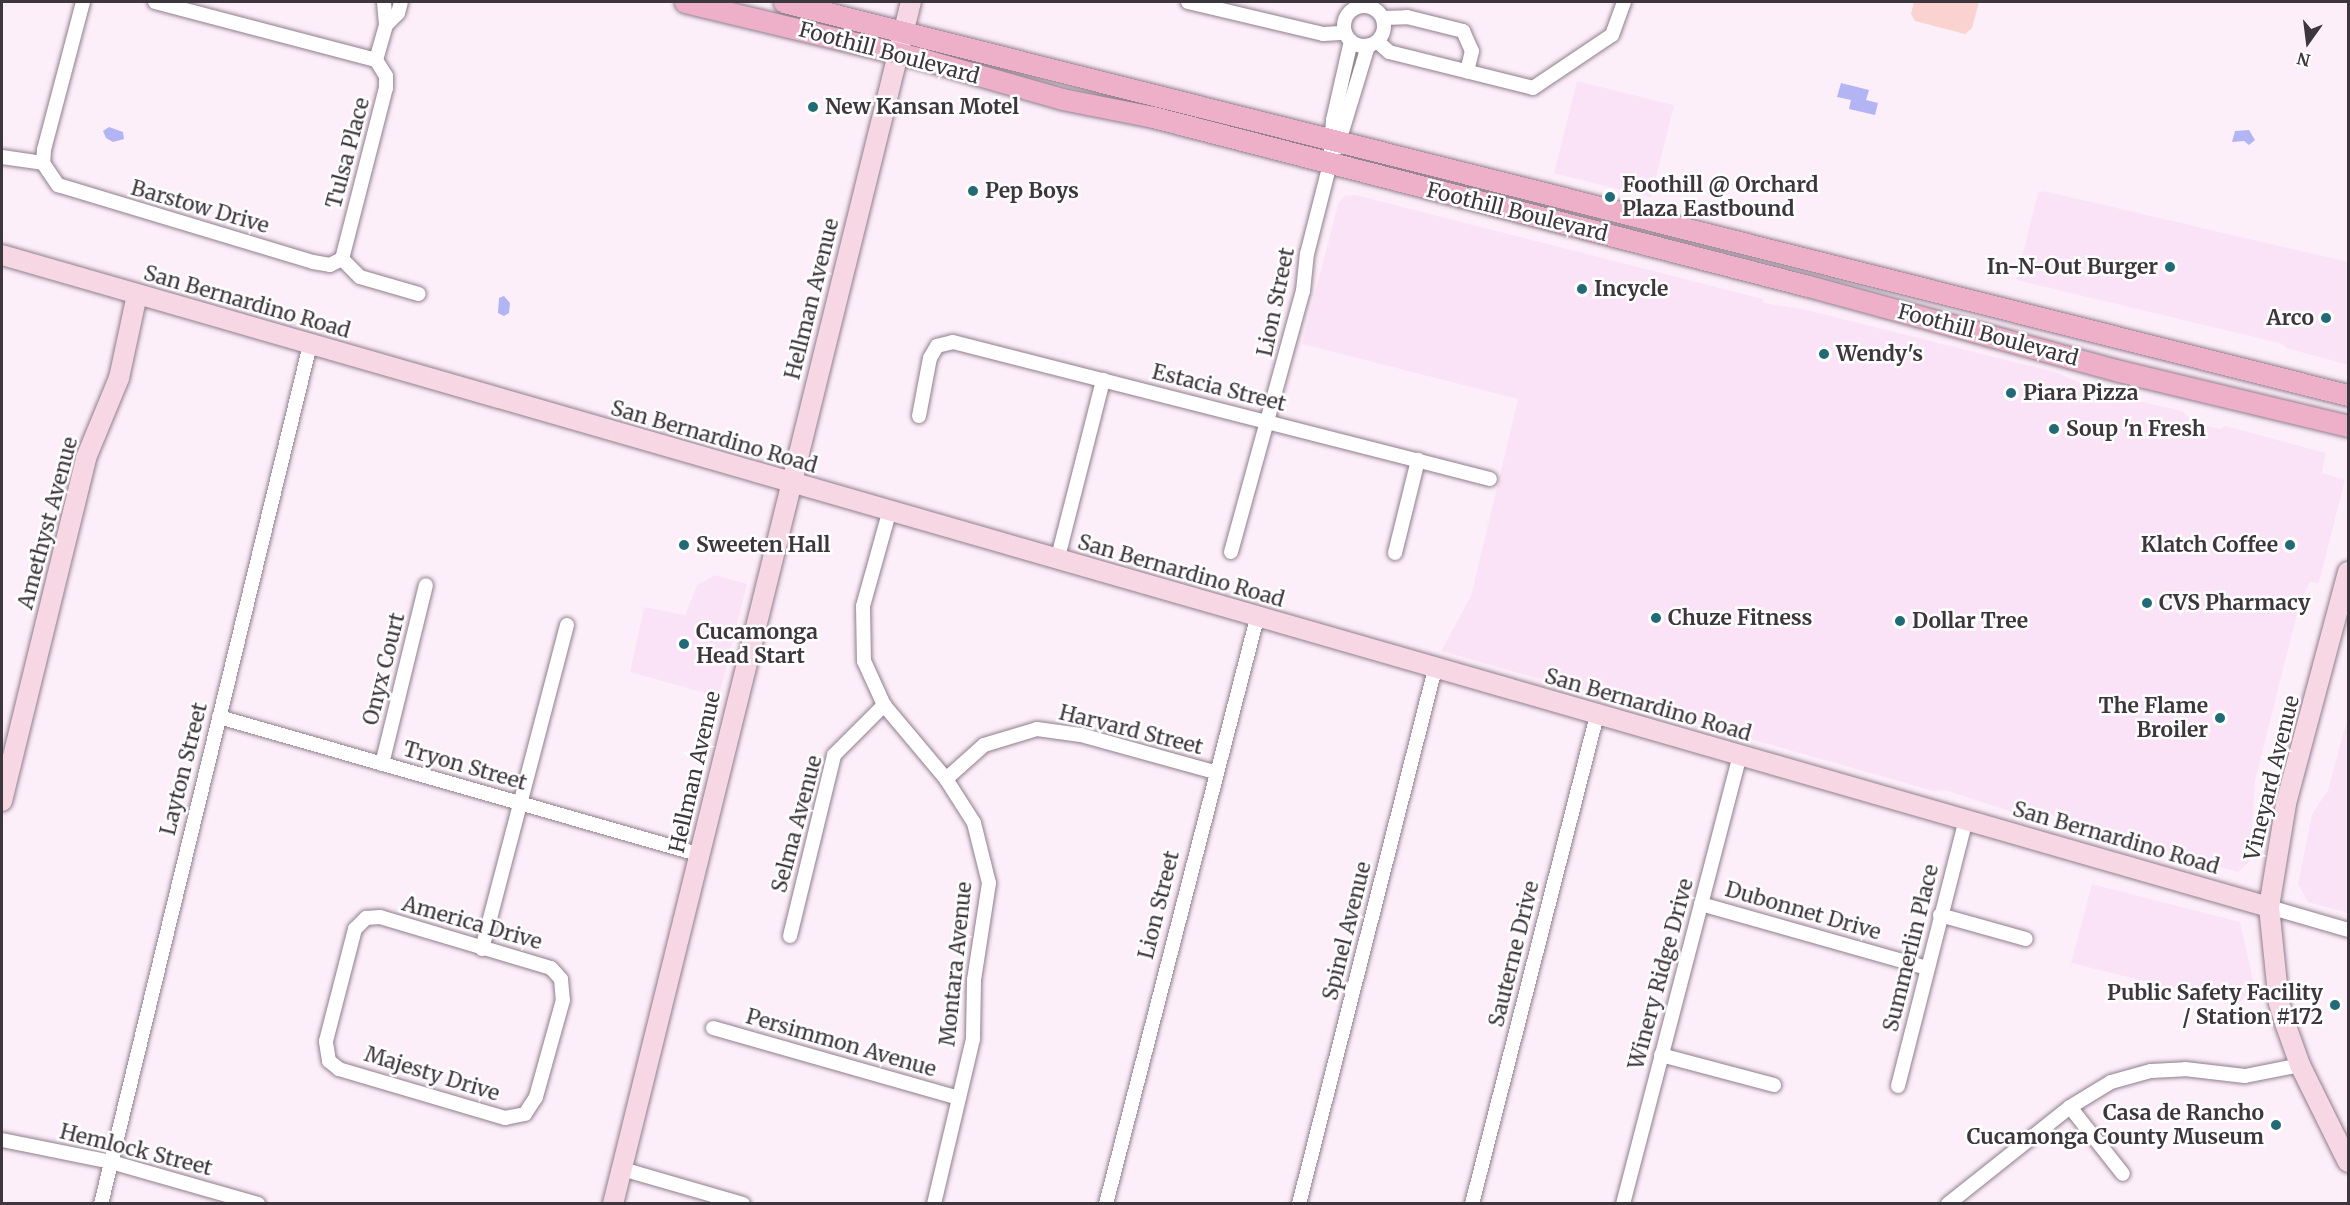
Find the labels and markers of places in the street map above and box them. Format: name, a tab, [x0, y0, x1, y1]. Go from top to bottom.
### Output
place label: New Kansan Motel	[825, 94, 1019, 120]
marker: New Kansan Motel	[806, 100, 820, 114]
place label: Foothill @ Orchard Plaza Eastbound	[1622, 172, 1818, 222]
place label: Pep Boys	[985, 178, 1079, 204]
marker: Pep Boys	[966, 184, 980, 198]
marker: Foothill @ Orchard Plaza Eastbound	[1603, 190, 1617, 204]
place label: In-N-Out Burger	[1987, 254, 2158, 280]
marker: In-N-Out Burger	[2163, 260, 2177, 274]
place label: Incycle	[1594, 276, 1668, 302]
marker: Incycle	[1575, 282, 1589, 296]
place label: Arco	[2266, 305, 2314, 331]
marker: Arco	[2319, 311, 2333, 325]
place label: Wendy's	[1836, 341, 1923, 367]
marker: Wendy's	[1817, 347, 1831, 361]
place label: Piara Pizza	[2023, 380, 2138, 406]
marker: Piara Pizza	[2004, 386, 2018, 400]
place label: Soup 'n Fresh	[2066, 416, 2206, 442]
marker: Soup 'n Fresh	[2047, 422, 2061, 436]
place label: Sweeten Hall	[696, 532, 830, 558]
place label: Klatch Coffee	[2141, 532, 2278, 558]
marker: Sweeten Hall	[677, 538, 691, 552]
marker: Klatch Coffee	[2283, 538, 2297, 552]
place label: CVS Pharmacy	[2159, 590, 2310, 616]
marker: CVS Pharmacy	[2140, 596, 2154, 610]
place label: Chuze Fitness	[1668, 605, 1812, 631]
place label: Dollar Tree	[1912, 608, 2028, 634]
marker: Chuze Fitness	[1649, 611, 1663, 625]
marker: Dollar Tree	[1893, 614, 1907, 628]
place label: Cucamonga Head Start	[696, 619, 818, 669]
marker: Cucamonga Head Start	[677, 637, 691, 651]
place label: The Flame Broiler	[2098, 693, 2208, 743]
marker: The Flame Broiler	[2213, 711, 2227, 725]
place label: Public Safety Facility / Station #172	[2107, 980, 2323, 1030]
marker: Public Safety Facility / Station #172	[2328, 998, 2342, 1012]
place label: Casa de Rancho Cucamonga County Museum	[1967, 1100, 2264, 1150]
marker: Casa de Rancho Cucamonga County Museum	[2269, 1118, 2283, 1132]

